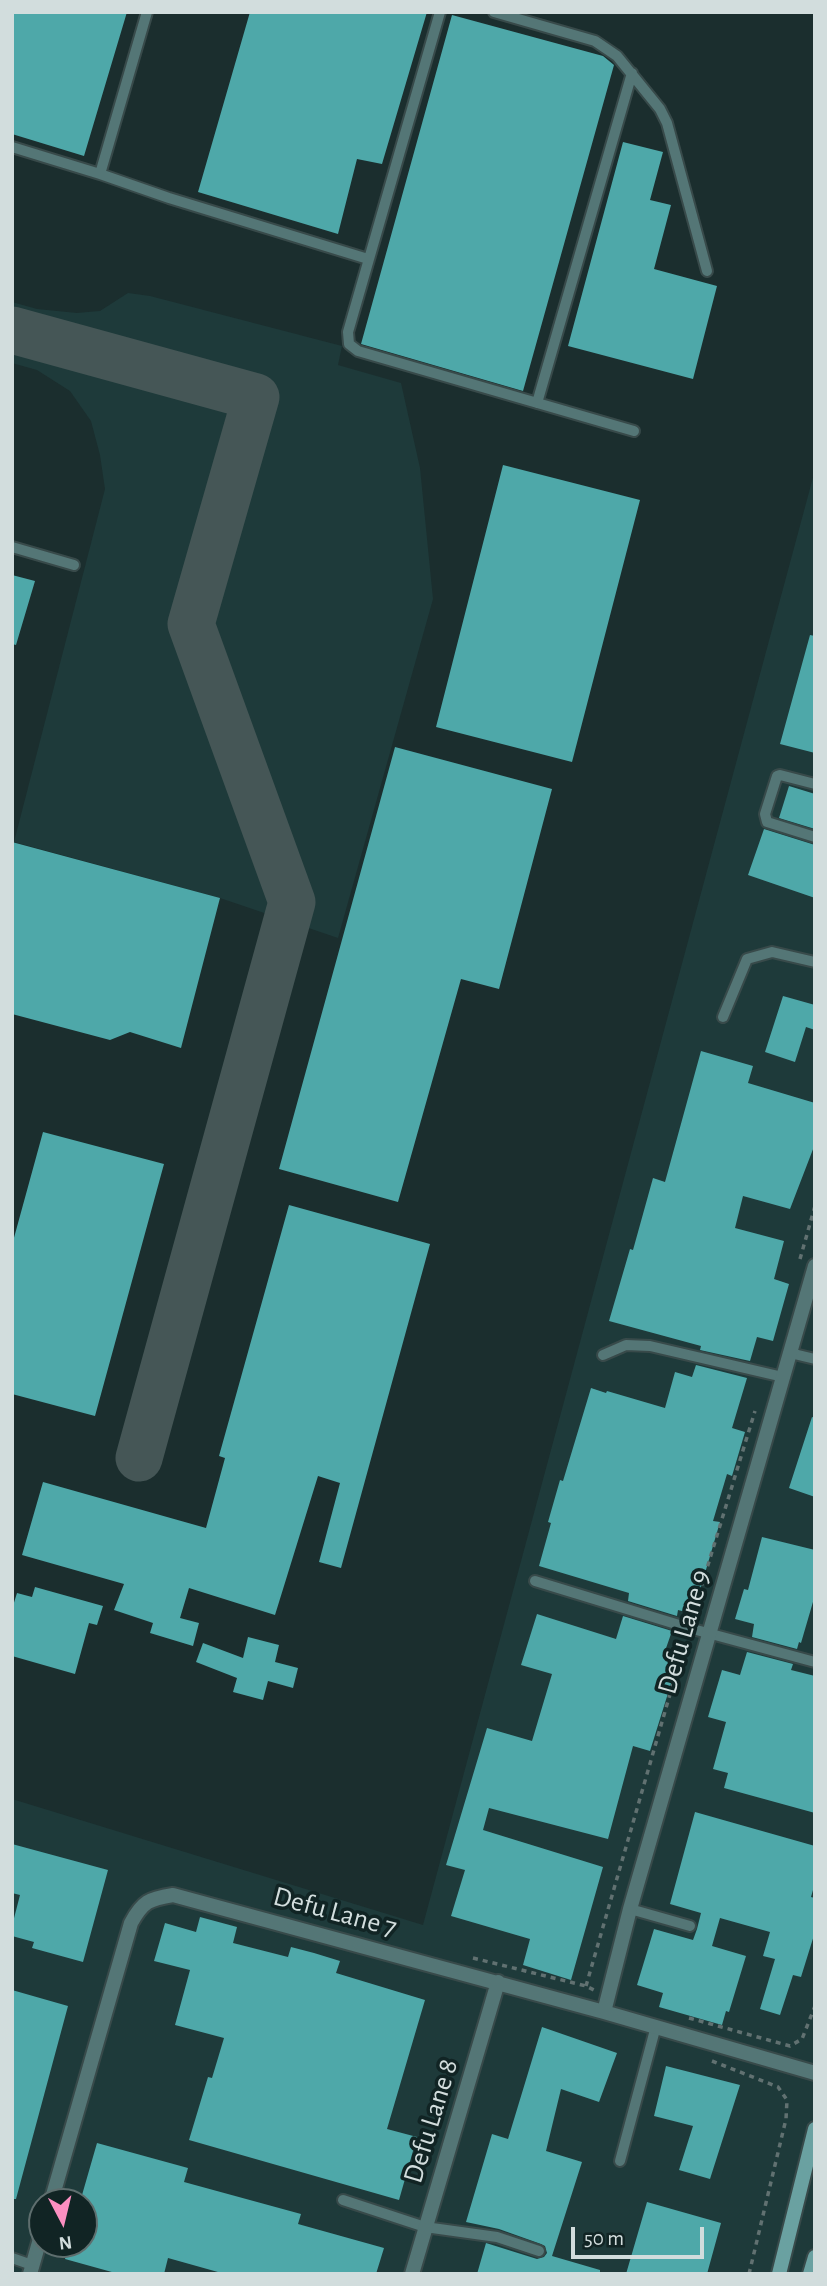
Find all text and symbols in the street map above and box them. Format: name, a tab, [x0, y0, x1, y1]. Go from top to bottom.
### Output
street label: Defu Lane 9	[650, 1566, 718, 1698]
street label: Defu Lane 7	[270, 1879, 400, 1945]
street label: Defu Lane 8	[396, 2055, 466, 2187]
north arrow	[28, 2188, 98, 2258]
scale bar	[575, 2212, 708, 2256]
text: 50 m	[584, 2228, 624, 2249]
text: N	[58, 2232, 73, 2253]

